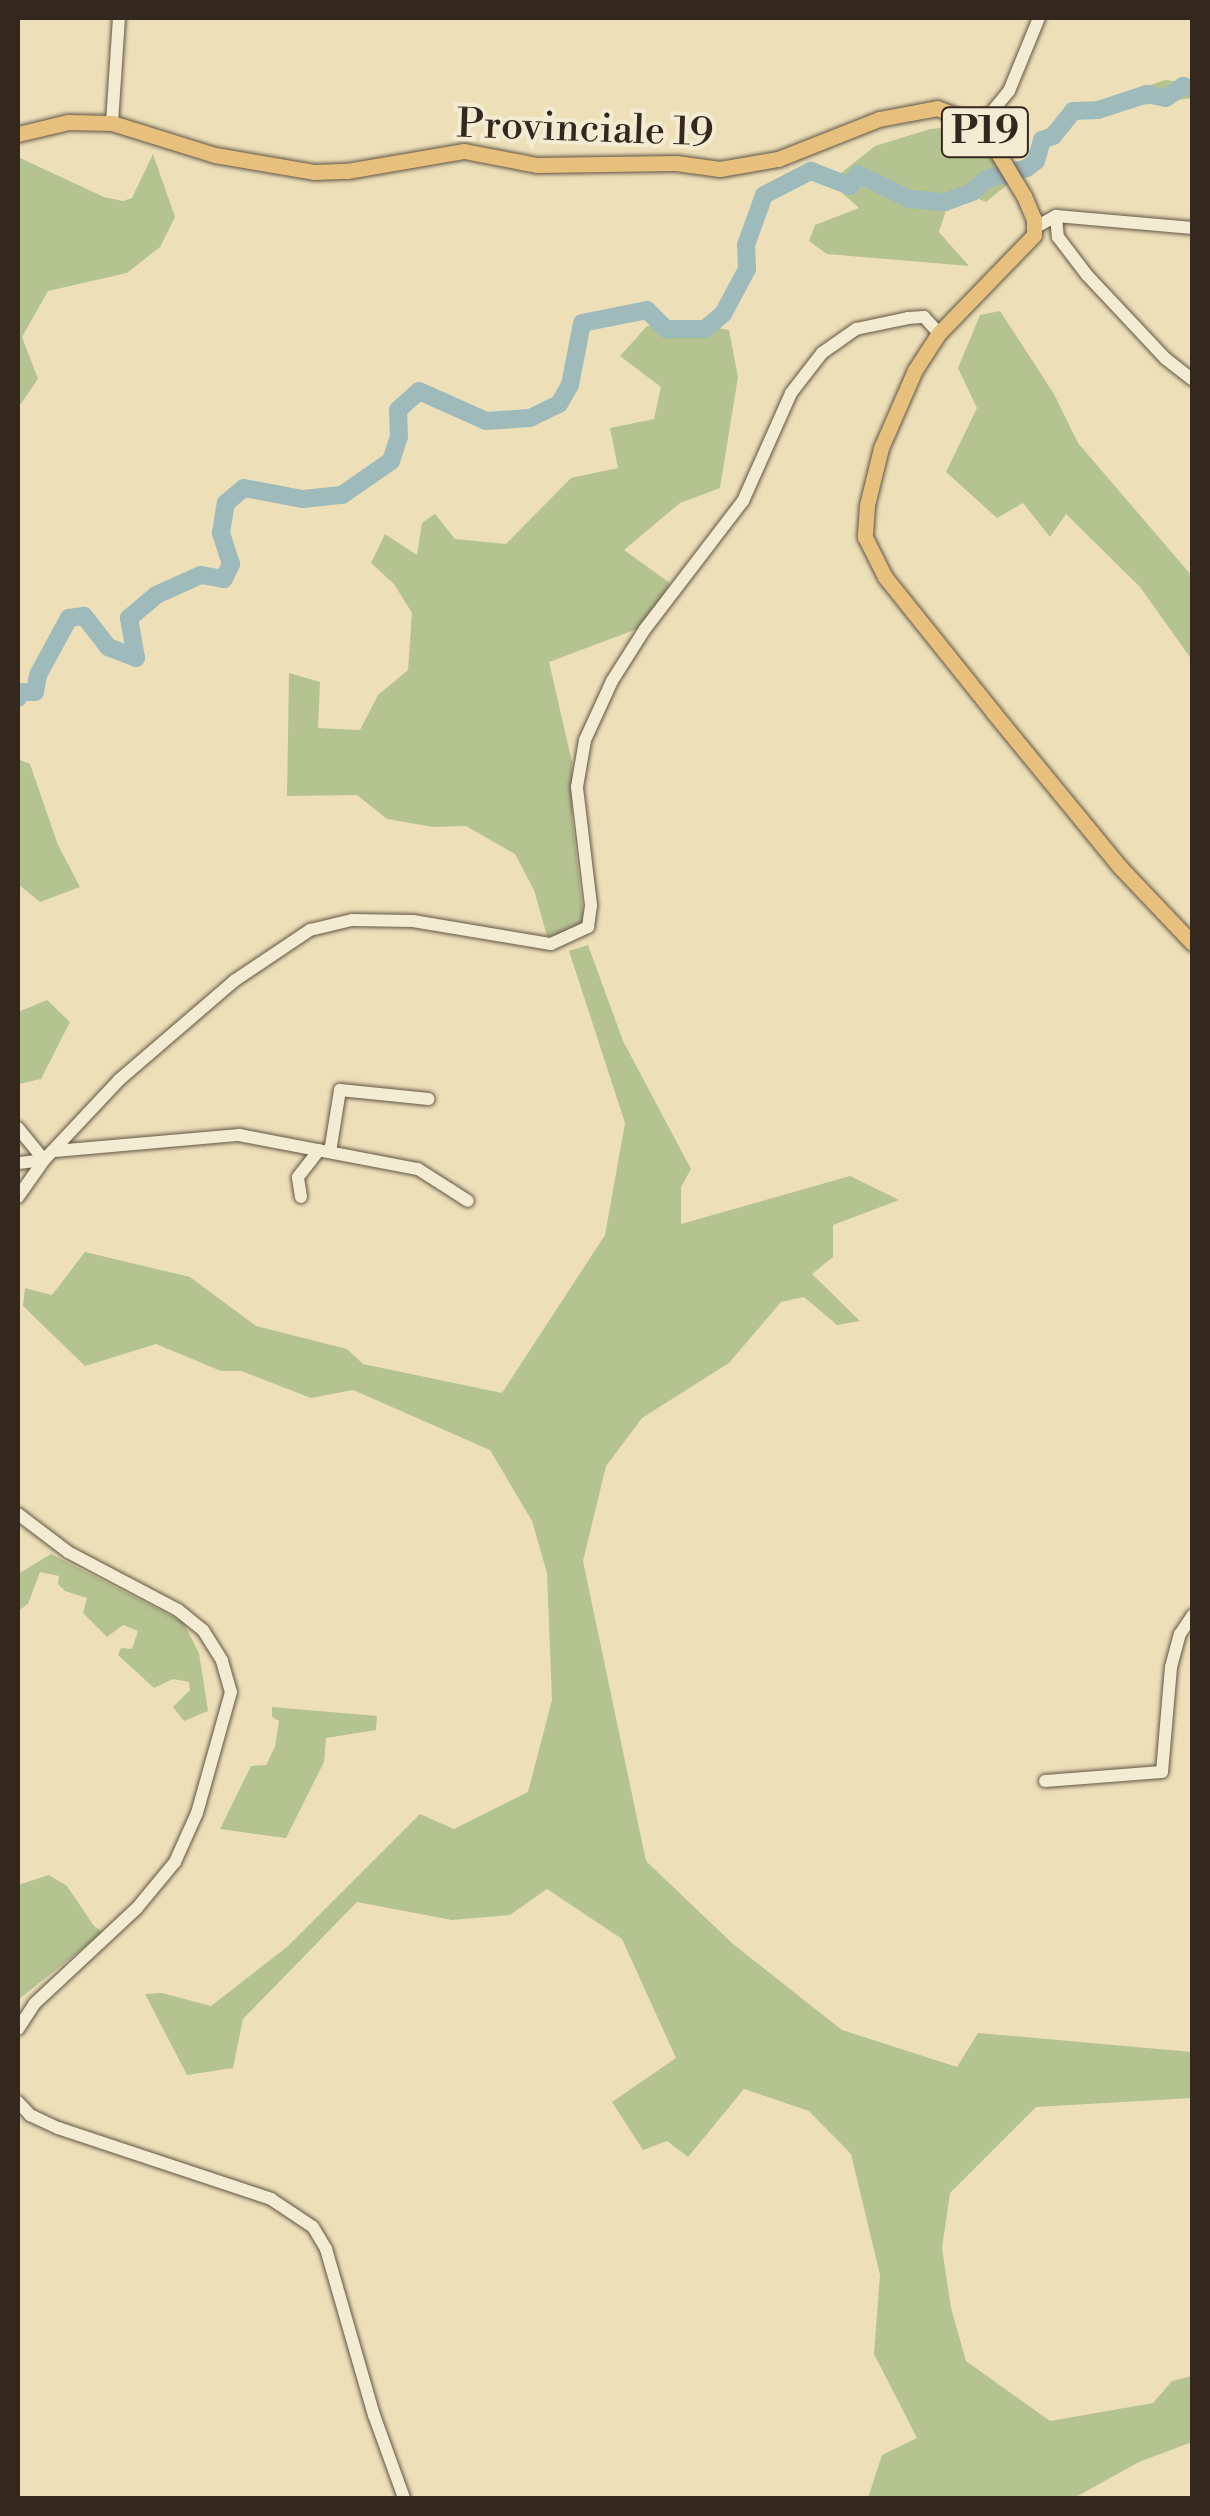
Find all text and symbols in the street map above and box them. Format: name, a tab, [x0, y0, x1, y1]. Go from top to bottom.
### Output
road number: P19	[940, 99, 1030, 165]
street label: Provinciale 19	[456, 101, 714, 157]

